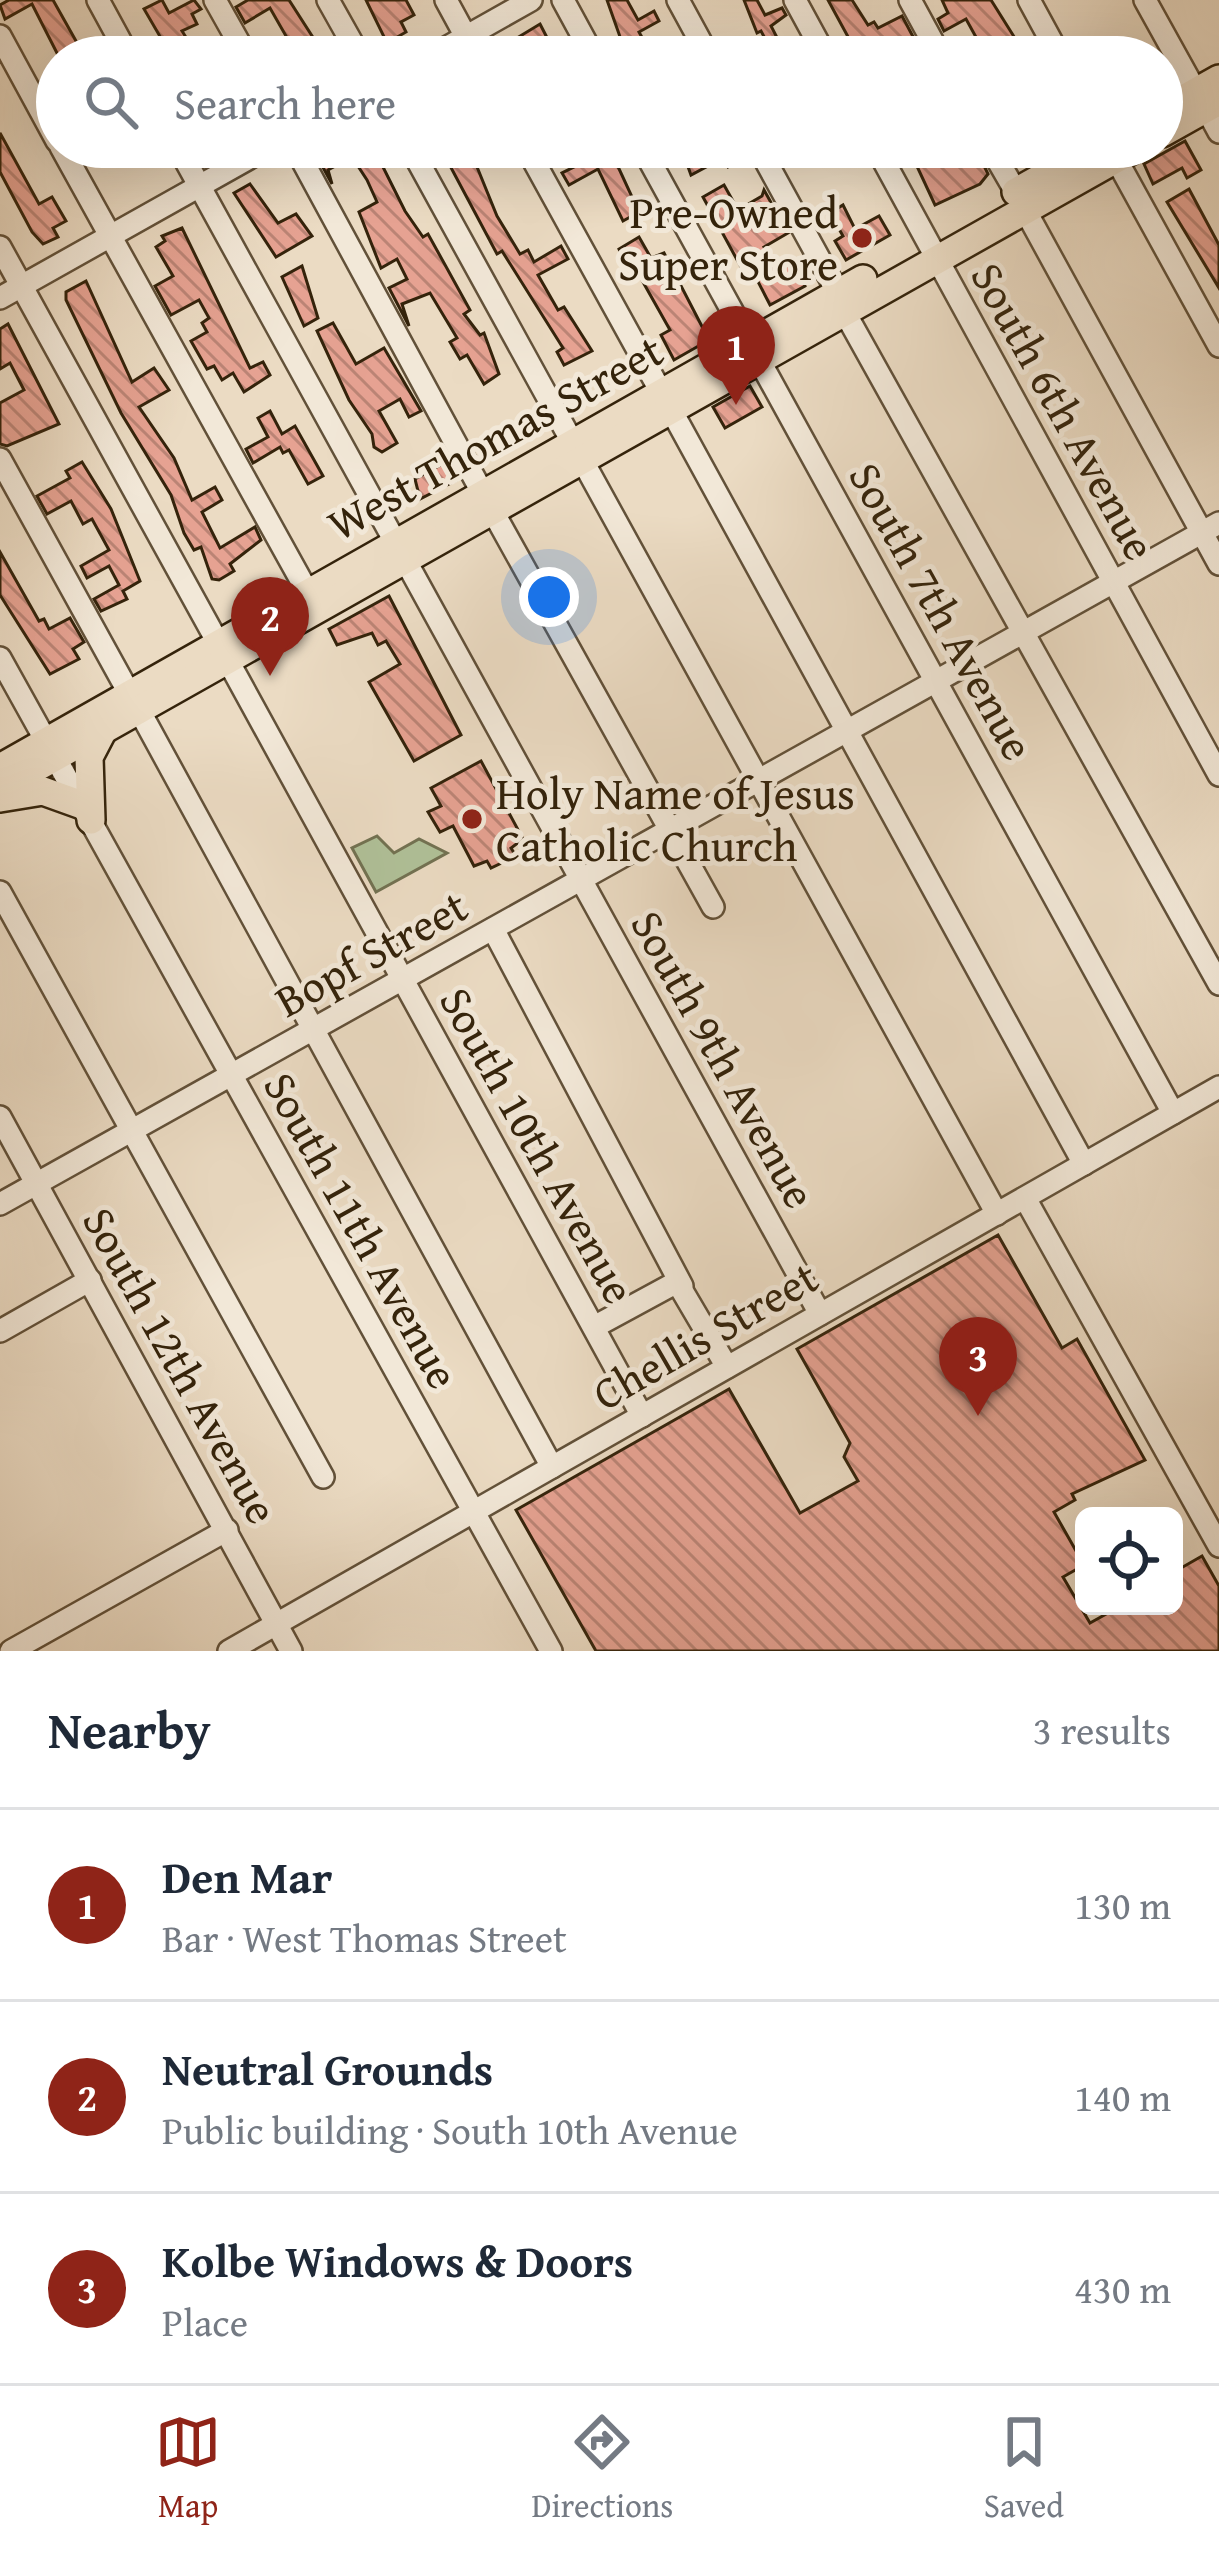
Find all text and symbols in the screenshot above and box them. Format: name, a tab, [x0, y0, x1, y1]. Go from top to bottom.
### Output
search box	[36, 36, 1183, 168]
icon: search	[78, 69, 144, 135]
text: Search here	[174, 70, 396, 135]
place label: Pre-Owned Super Store	[618, 179, 838, 296]
marker: Pre-Owned Super Store	[849, 225, 875, 251]
street label: South 6th Avenue	[956, 250, 1173, 571]
pin: 1	[697, 306, 775, 405]
street label: West Thomas Street	[315, 317, 674, 556]
street label: South 7th Avenue	[834, 450, 1051, 771]
your location	[519, 567, 579, 627]
pin: 2	[231, 577, 309, 676]
place label: Holy Name of Jesus Catholic Church	[496, 760, 855, 877]
marker: Holy Name of Jesus Catholic Church	[459, 806, 485, 832]
street label: Bopf Street	[263, 873, 479, 1032]
street label: South 9th Avenue	[616, 898, 833, 1219]
street label: South 10th Avenue	[424, 975, 652, 1315]
street label: South 11th Avenue	[248, 1060, 476, 1400]
street label: South 12th Avenue	[67, 1195, 295, 1535]
street label: Chellis Street	[580, 1244, 830, 1425]
pin: 3	[939, 1317, 1017, 1416]
map controls	[1075, 1507, 1183, 1615]
button: locate	[1075, 1507, 1183, 1615]
text: Nearby	[48, 1692, 211, 1767]
text: 3 results	[1033, 1701, 1171, 1758]
text: Den Mar	[162, 1844, 332, 1909]
text: 1	[77, 1876, 97, 1933]
text: 130 m	[1074, 1876, 1171, 1933]
text: Bar · West Thomas Street	[162, 1909, 567, 1966]
text: Neutral Grounds	[162, 2036, 493, 2101]
text: 2	[77, 2068, 97, 2125]
text: 140 m	[1074, 2068, 1171, 2125]
text: Public building · South 10th Avenue	[162, 2101, 738, 2158]
text: Kolbe Windows & Doors	[162, 2228, 633, 2293]
text: 3	[77, 2260, 97, 2317]
text: 430 m	[1074, 2260, 1171, 2317]
text: Place	[162, 2293, 248, 2350]
tab: Map	[155, 2409, 221, 2529]
tab: Directions	[532, 2409, 673, 2529]
tab: Saved	[984, 2409, 1064, 2529]

